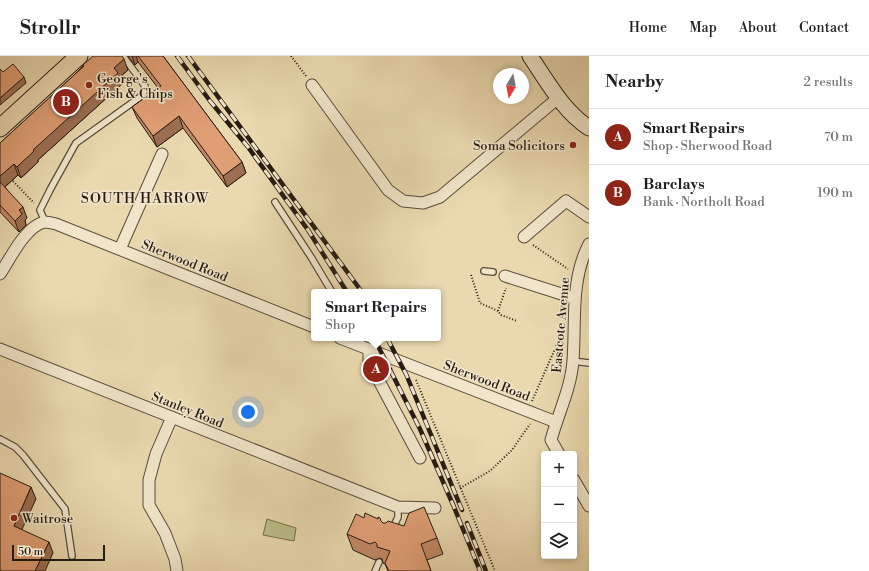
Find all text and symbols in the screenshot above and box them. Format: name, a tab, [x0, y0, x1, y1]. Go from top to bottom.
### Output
text: Strollr	[20, 16, 81, 40]
text: Home	[629, 19, 667, 37]
text: Map	[689, 19, 717, 37]
text: About	[739, 19, 777, 37]
text: Contact	[799, 19, 849, 37]
north arrow	[493, 68, 529, 104]
place label: George's Fish & Chips	[97, 71, 173, 102]
text: Nearby	[605, 71, 664, 93]
text: 2 results	[804, 74, 853, 90]
marker: George's Fish & Chips	[84, 80, 94, 90]
pin: B	[53, 87, 79, 117]
text: Smart Repairs	[643, 119, 744, 138]
text: A	[613, 129, 623, 145]
text: 70 m	[824, 129, 853, 145]
place label: Soma Solicitors	[473, 138, 565, 154]
text: Shop · Sherwood Road	[643, 138, 772, 154]
marker: Soma Solicitors	[568, 140, 578, 150]
text: Barclays	[643, 175, 705, 194]
text: B	[613, 185, 623, 201]
text: 190 m	[817, 185, 853, 201]
district label: SOUTH HARROW	[81, 190, 209, 208]
text: Bank · Northolt Road	[643, 194, 765, 210]
street label: Sherwood Road	[139, 236, 231, 286]
street label: Eastcote Avenue	[549, 276, 573, 374]
popup	[311, 289, 441, 341]
text: Smart Repairs	[325, 298, 427, 317]
text: Shop	[325, 317, 355, 333]
pin: A	[363, 354, 389, 384]
street label: Sherwood Road	[441, 357, 533, 405]
street label: Stanley Road	[149, 388, 226, 432]
your location	[238, 402, 258, 422]
map controls	[541, 451, 577, 559]
button: +	[541, 451, 577, 487]
button: −	[541, 487, 577, 523]
place label: Waitrose	[21, 511, 74, 527]
marker: Waitrose	[9, 513, 19, 523]
button: layers	[541, 523, 577, 559]
scale bar	[12, 543, 105, 562]
text: 50 m	[18, 545, 43, 559]

